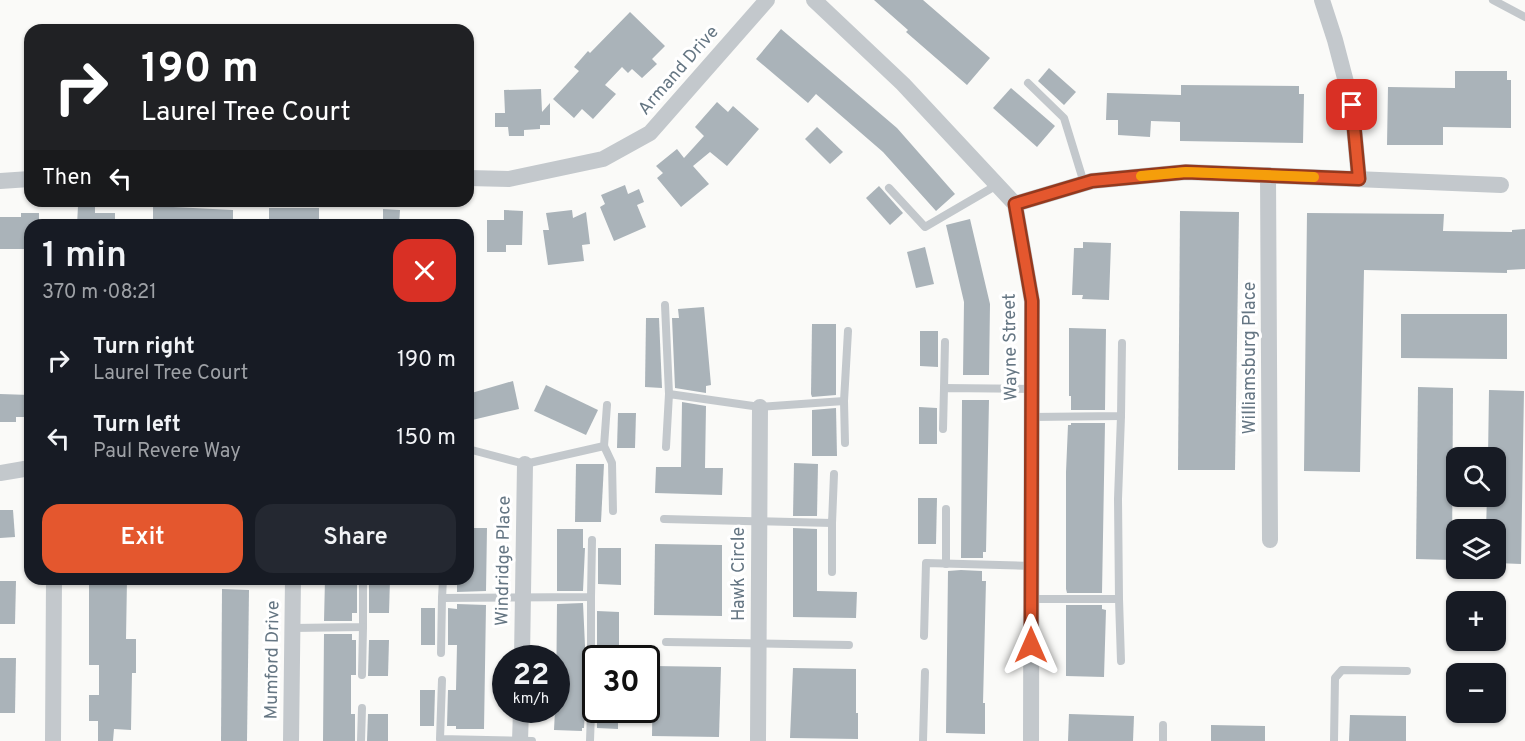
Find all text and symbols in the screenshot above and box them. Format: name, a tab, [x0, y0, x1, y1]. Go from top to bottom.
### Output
street label: Armand Drive	[634, 21, 724, 121]
text: 190 m	[141, 44, 259, 97]
icon: right	[42, 48, 120, 126]
pin	[1326, 79, 1377, 130]
icon: arrive	[1335, 88, 1368, 121]
text: Laurel Tree Court	[141, 96, 351, 130]
icon: left	[104, 162, 137, 195]
text: Then	[42, 165, 92, 192]
text: 1 min	[42, 234, 127, 280]
button: close	[393, 239, 456, 302]
text: 370 m · 08:21	[42, 280, 157, 306]
street label: Williamsburg Place	[1239, 281, 1262, 435]
street label: Wayne Street	[999, 293, 1023, 401]
text: Turn right	[93, 334, 195, 361]
icon: right	[42, 344, 75, 377]
text: 190 m	[397, 347, 456, 374]
text: Laurel Tree Court	[93, 361, 248, 387]
text: Turn left	[93, 412, 181, 439]
icon: left	[42, 422, 75, 455]
text: 150 m	[396, 425, 456, 452]
text: Paul Revere Way	[93, 439, 241, 465]
map controls	[1446, 447, 1506, 723]
button: search	[1446, 447, 1506, 507]
street label: Windridge Place	[491, 496, 517, 626]
button: Exit	[42, 504, 243, 573]
button: Share	[255, 504, 456, 573]
button: layers	[1446, 519, 1506, 579]
street label: Hawk Circle	[728, 527, 751, 621]
button: +	[1446, 591, 1506, 651]
street label: Mumford Drive	[260, 600, 286, 720]
position arrow	[999, 613, 1063, 677]
speed limit sign: 30	[582, 645, 660, 723]
text: 22	[513, 658, 549, 695]
button: −	[1446, 663, 1506, 723]
text: km/h	[513, 690, 549, 709]

